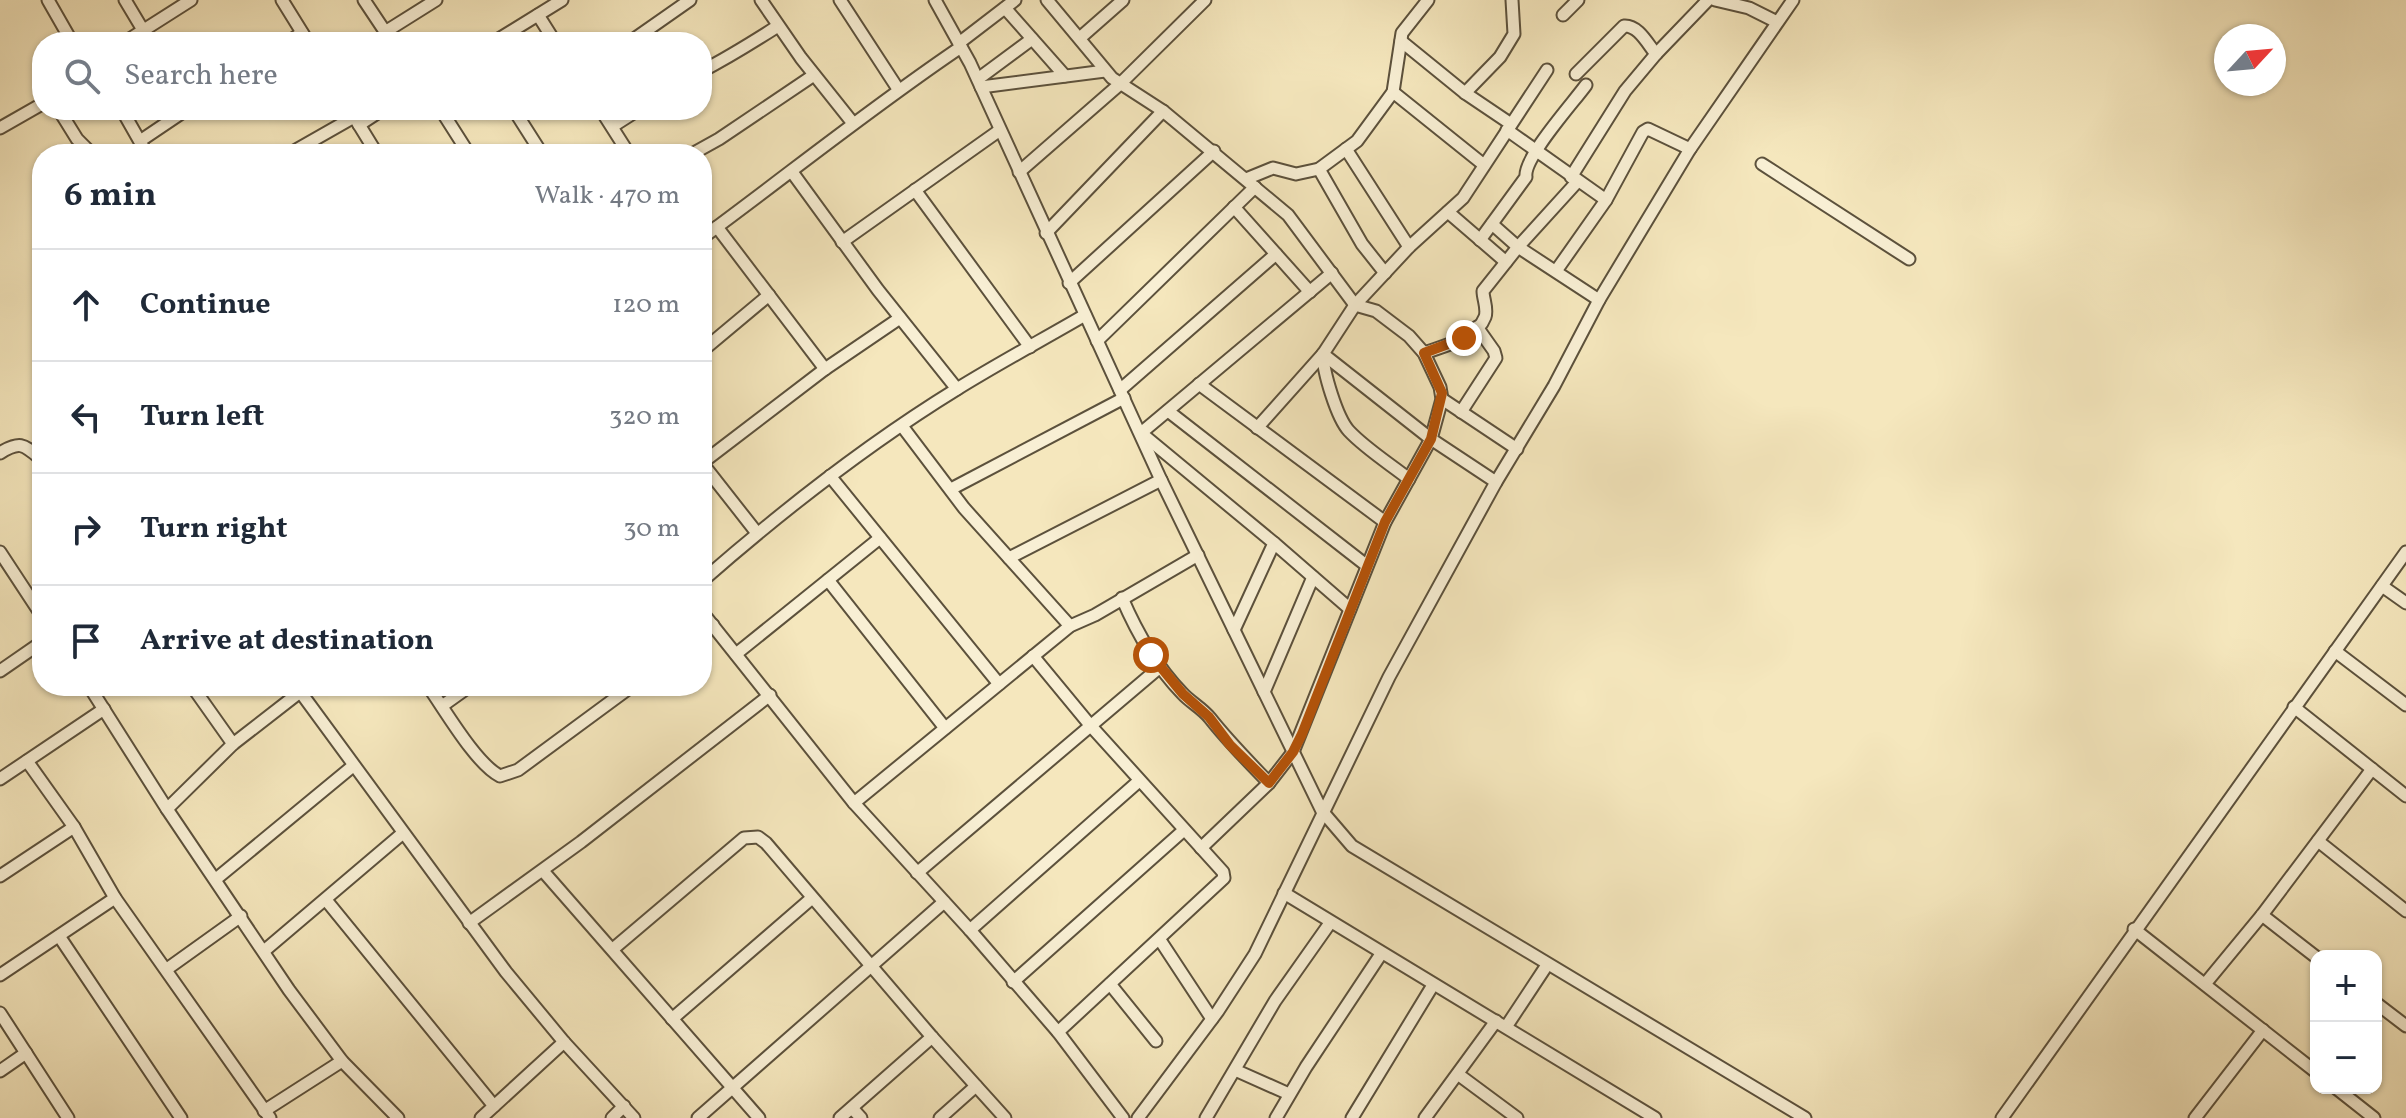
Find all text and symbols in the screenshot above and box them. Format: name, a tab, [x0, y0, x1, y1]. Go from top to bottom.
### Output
north arrow	[2214, 24, 2286, 96]
search box	[32, 32, 712, 120]
icon: search	[60, 54, 104, 98]
text: Search here	[124, 55, 278, 97]
text: 6 min	[64, 173, 157, 220]
text: Walk · 470 m	[534, 178, 680, 214]
icon: ahead	[64, 283, 108, 327]
text: Continue	[140, 284, 271, 326]
text: 120 m	[612, 287, 680, 323]
route end	[1446, 320, 1482, 356]
icon: left	[64, 395, 108, 439]
text: Turn left	[140, 396, 264, 438]
text: 320 m	[609, 399, 680, 435]
icon: right	[64, 507, 108, 551]
text: Turn right	[140, 508, 288, 550]
text: 30 m	[623, 511, 680, 547]
icon: arrive	[64, 619, 108, 663]
text: Arrive at destination	[140, 620, 434, 662]
route start	[1133, 637, 1169, 673]
map controls	[2310, 950, 2382, 1094]
button: +	[2310, 950, 2382, 1022]
button: −	[2310, 1022, 2382, 1094]

